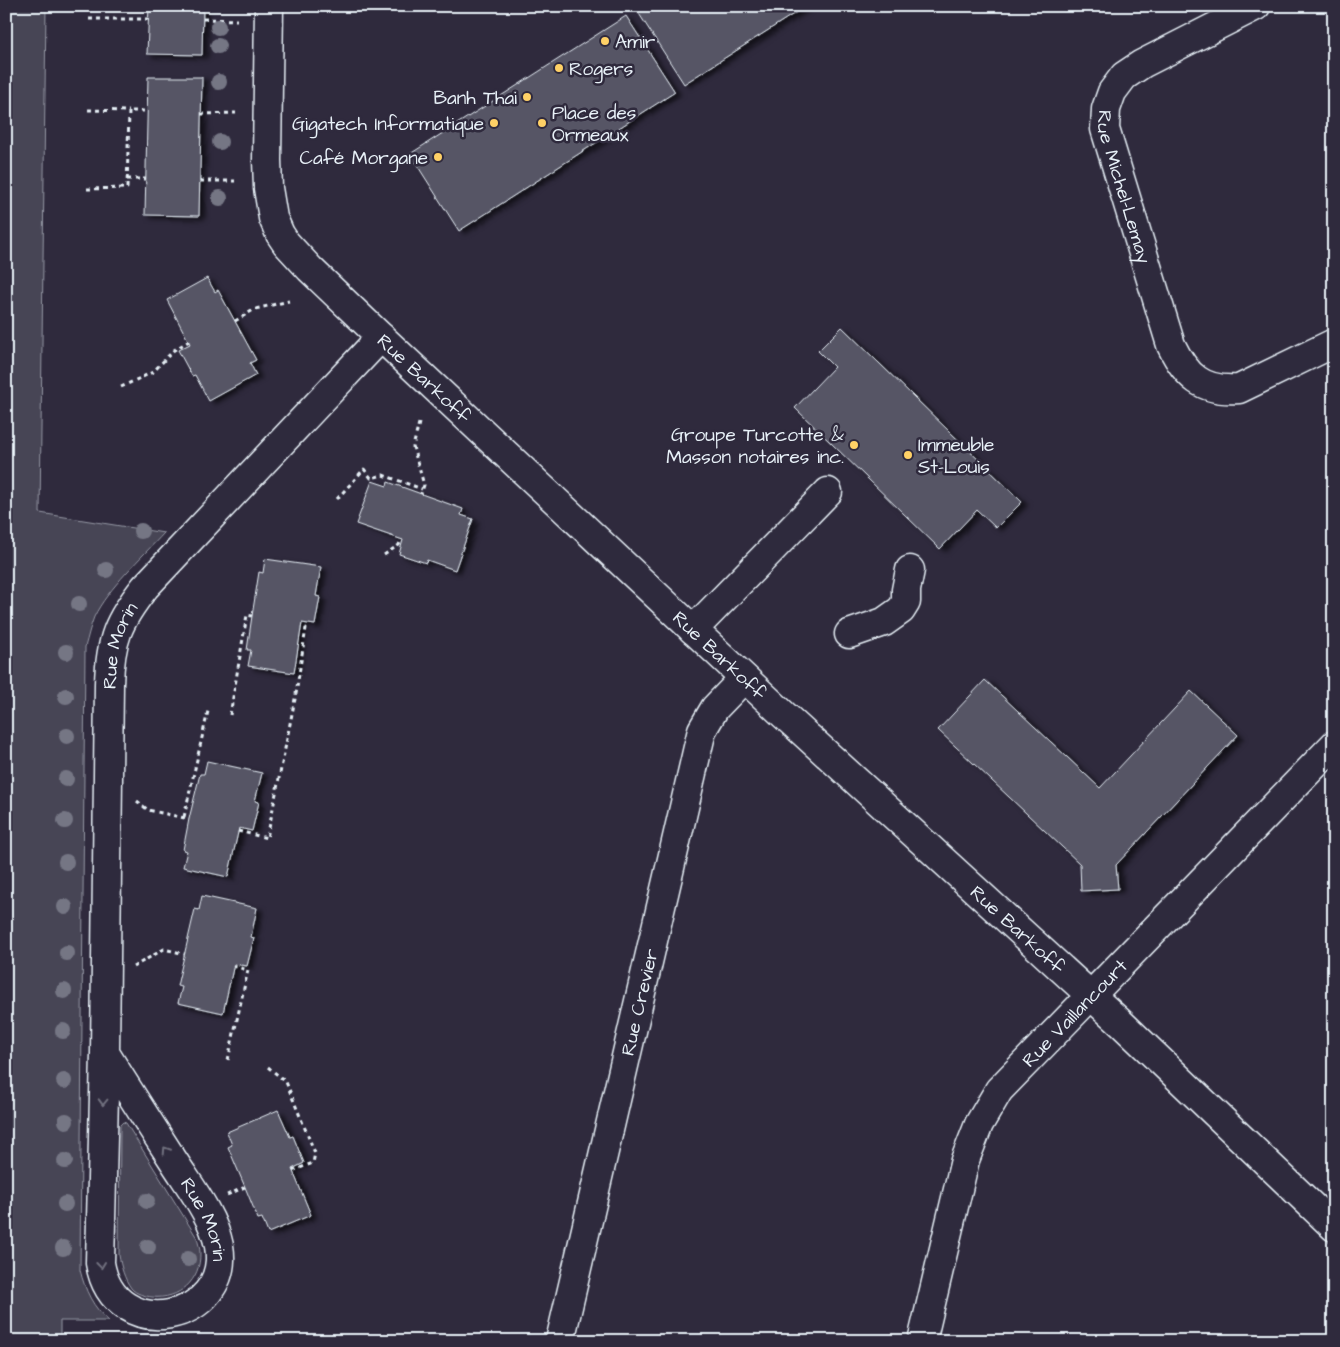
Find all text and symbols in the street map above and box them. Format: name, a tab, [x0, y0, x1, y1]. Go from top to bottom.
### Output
place label: Amir	[615, 29, 656, 56]
marker: Amir	[599, 35, 611, 47]
place label: Rogers	[569, 56, 633, 84]
marker: Rogers	[553, 62, 565, 74]
place label: Banh Thai	[434, 85, 517, 112]
marker: Banh Thai	[521, 91, 533, 103]
place label: Place des Ormeaux	[552, 100, 636, 149]
street label: Rue Michel-Lemay	[1090, 109, 1157, 268]
place label: Gigatech Informatique	[292, 111, 484, 139]
marker: Gigatech Informatique	[488, 117, 500, 129]
marker: Place des Ormeaux	[536, 117, 548, 129]
place label: Café Morgane	[300, 145, 428, 173]
marker: Café Morgane	[432, 151, 444, 163]
street label: Rue Barkoff	[371, 328, 477, 430]
place label: Groupe Turcotte & Masson notaires inc.	[666, 422, 844, 471]
place label: Immeuble St-Louis	[918, 432, 994, 481]
marker: Groupe Turcotte & Masson notaires inc.	[848, 439, 860, 451]
marker: Immeuble St-Louis	[902, 449, 914, 461]
street label: Rue Morin	[97, 597, 145, 689]
street label: Rue Barkoff	[666, 605, 772, 707]
street label: Rue Barkoff	[964, 880, 1071, 981]
street label: Rue Crevier	[615, 946, 666, 1058]
street label: Rue Vaillancourt	[1016, 953, 1134, 1074]
one-way arrow	[98, 1098, 109, 1106]
one-way arrow	[163, 1146, 173, 1155]
street label: Rue Morin	[173, 1173, 232, 1262]
one-way arrow	[95, 1261, 106, 1269]

